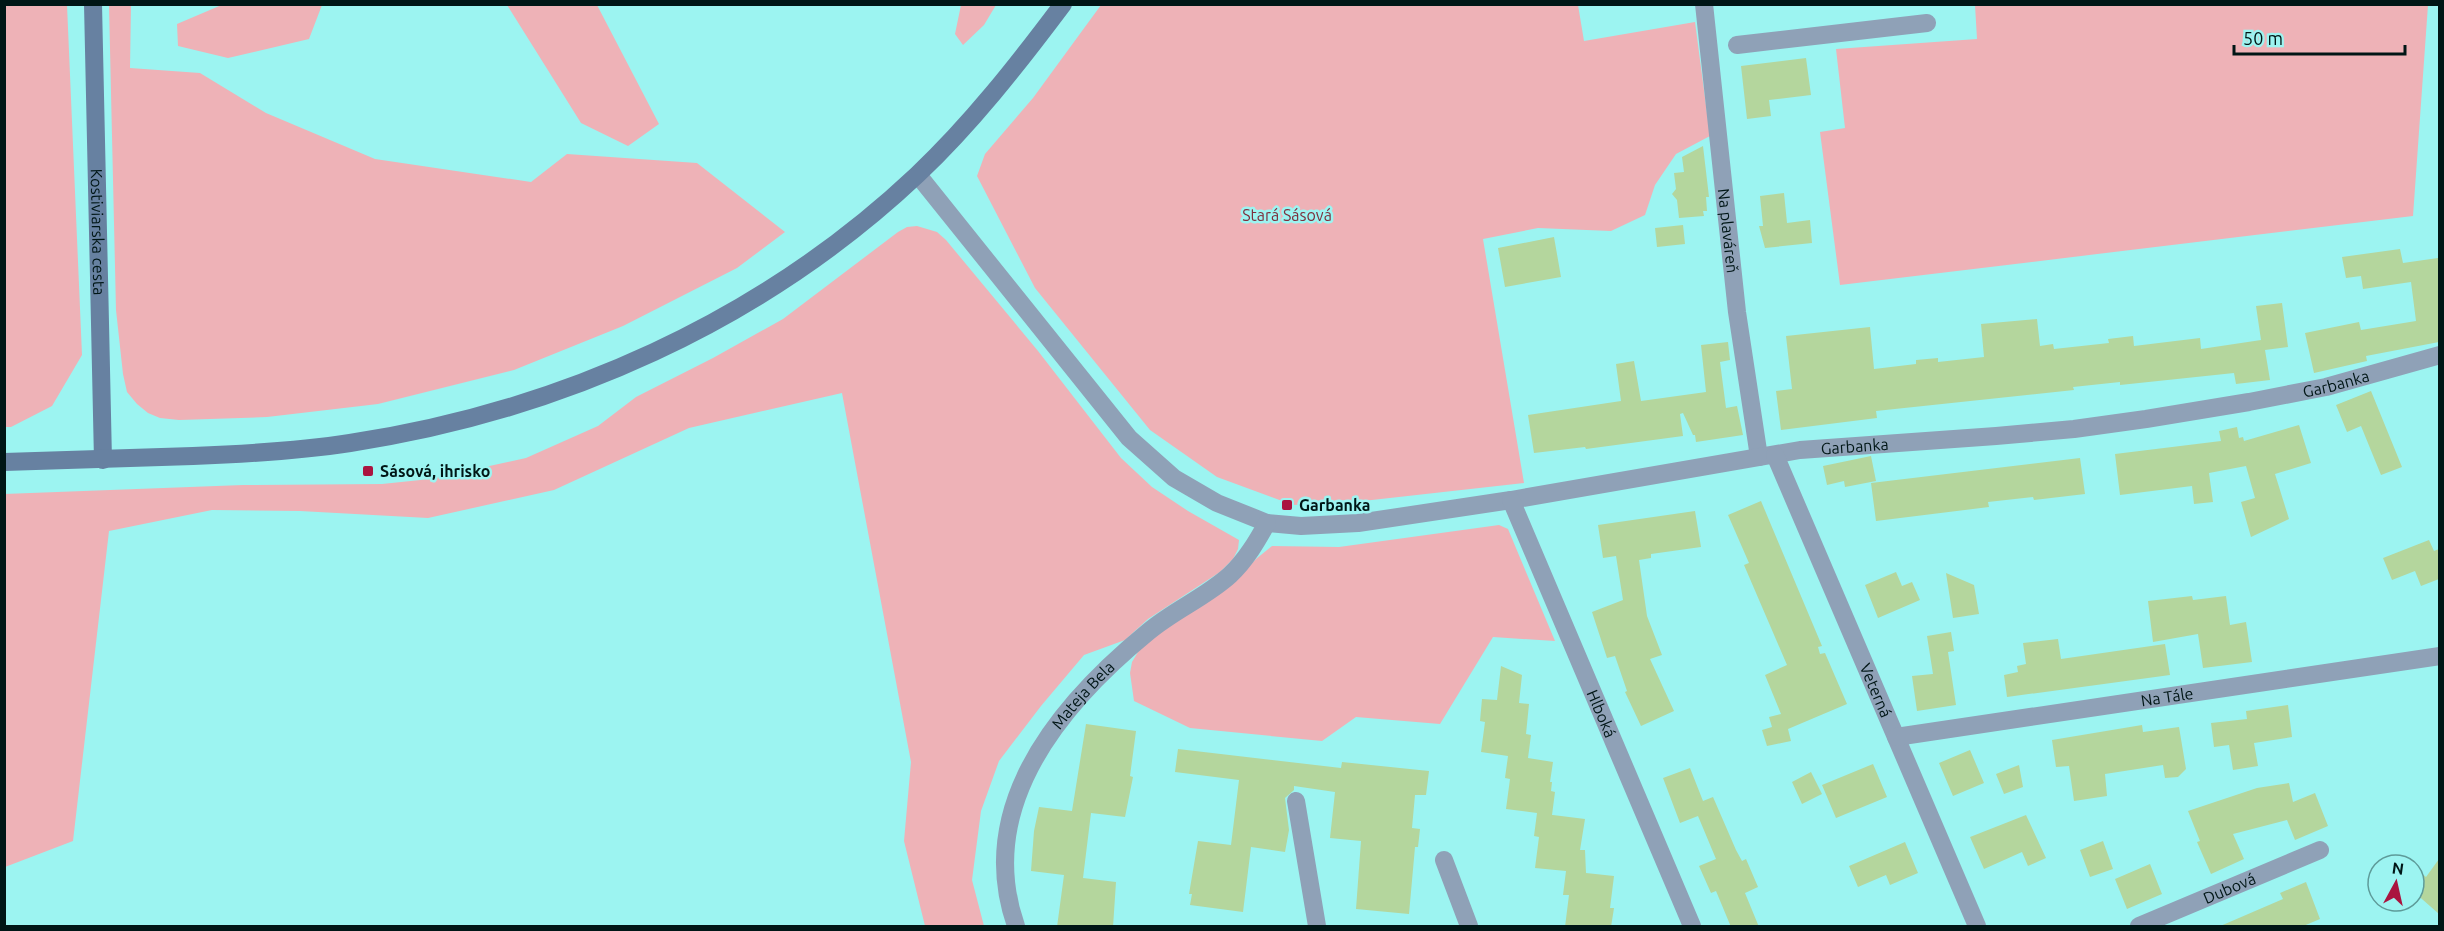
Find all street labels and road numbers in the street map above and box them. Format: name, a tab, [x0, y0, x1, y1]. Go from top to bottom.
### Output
street label: Kostiviarska cesta	[88, 168, 108, 295]
street label: Na plaváreň	[1715, 187, 1742, 274]
street label: Garbanka	[2301, 366, 2371, 400]
street label: Garbanka	[1820, 435, 1889, 457]
street label: Mateja Bela	[1048, 657, 1118, 732]
street label: Veterná	[1856, 661, 1895, 720]
street label: Na Tále	[2140, 684, 2195, 709]
street label: Hlboká	[1584, 687, 1620, 740]
street label: Dubová	[2200, 869, 2258, 907]

